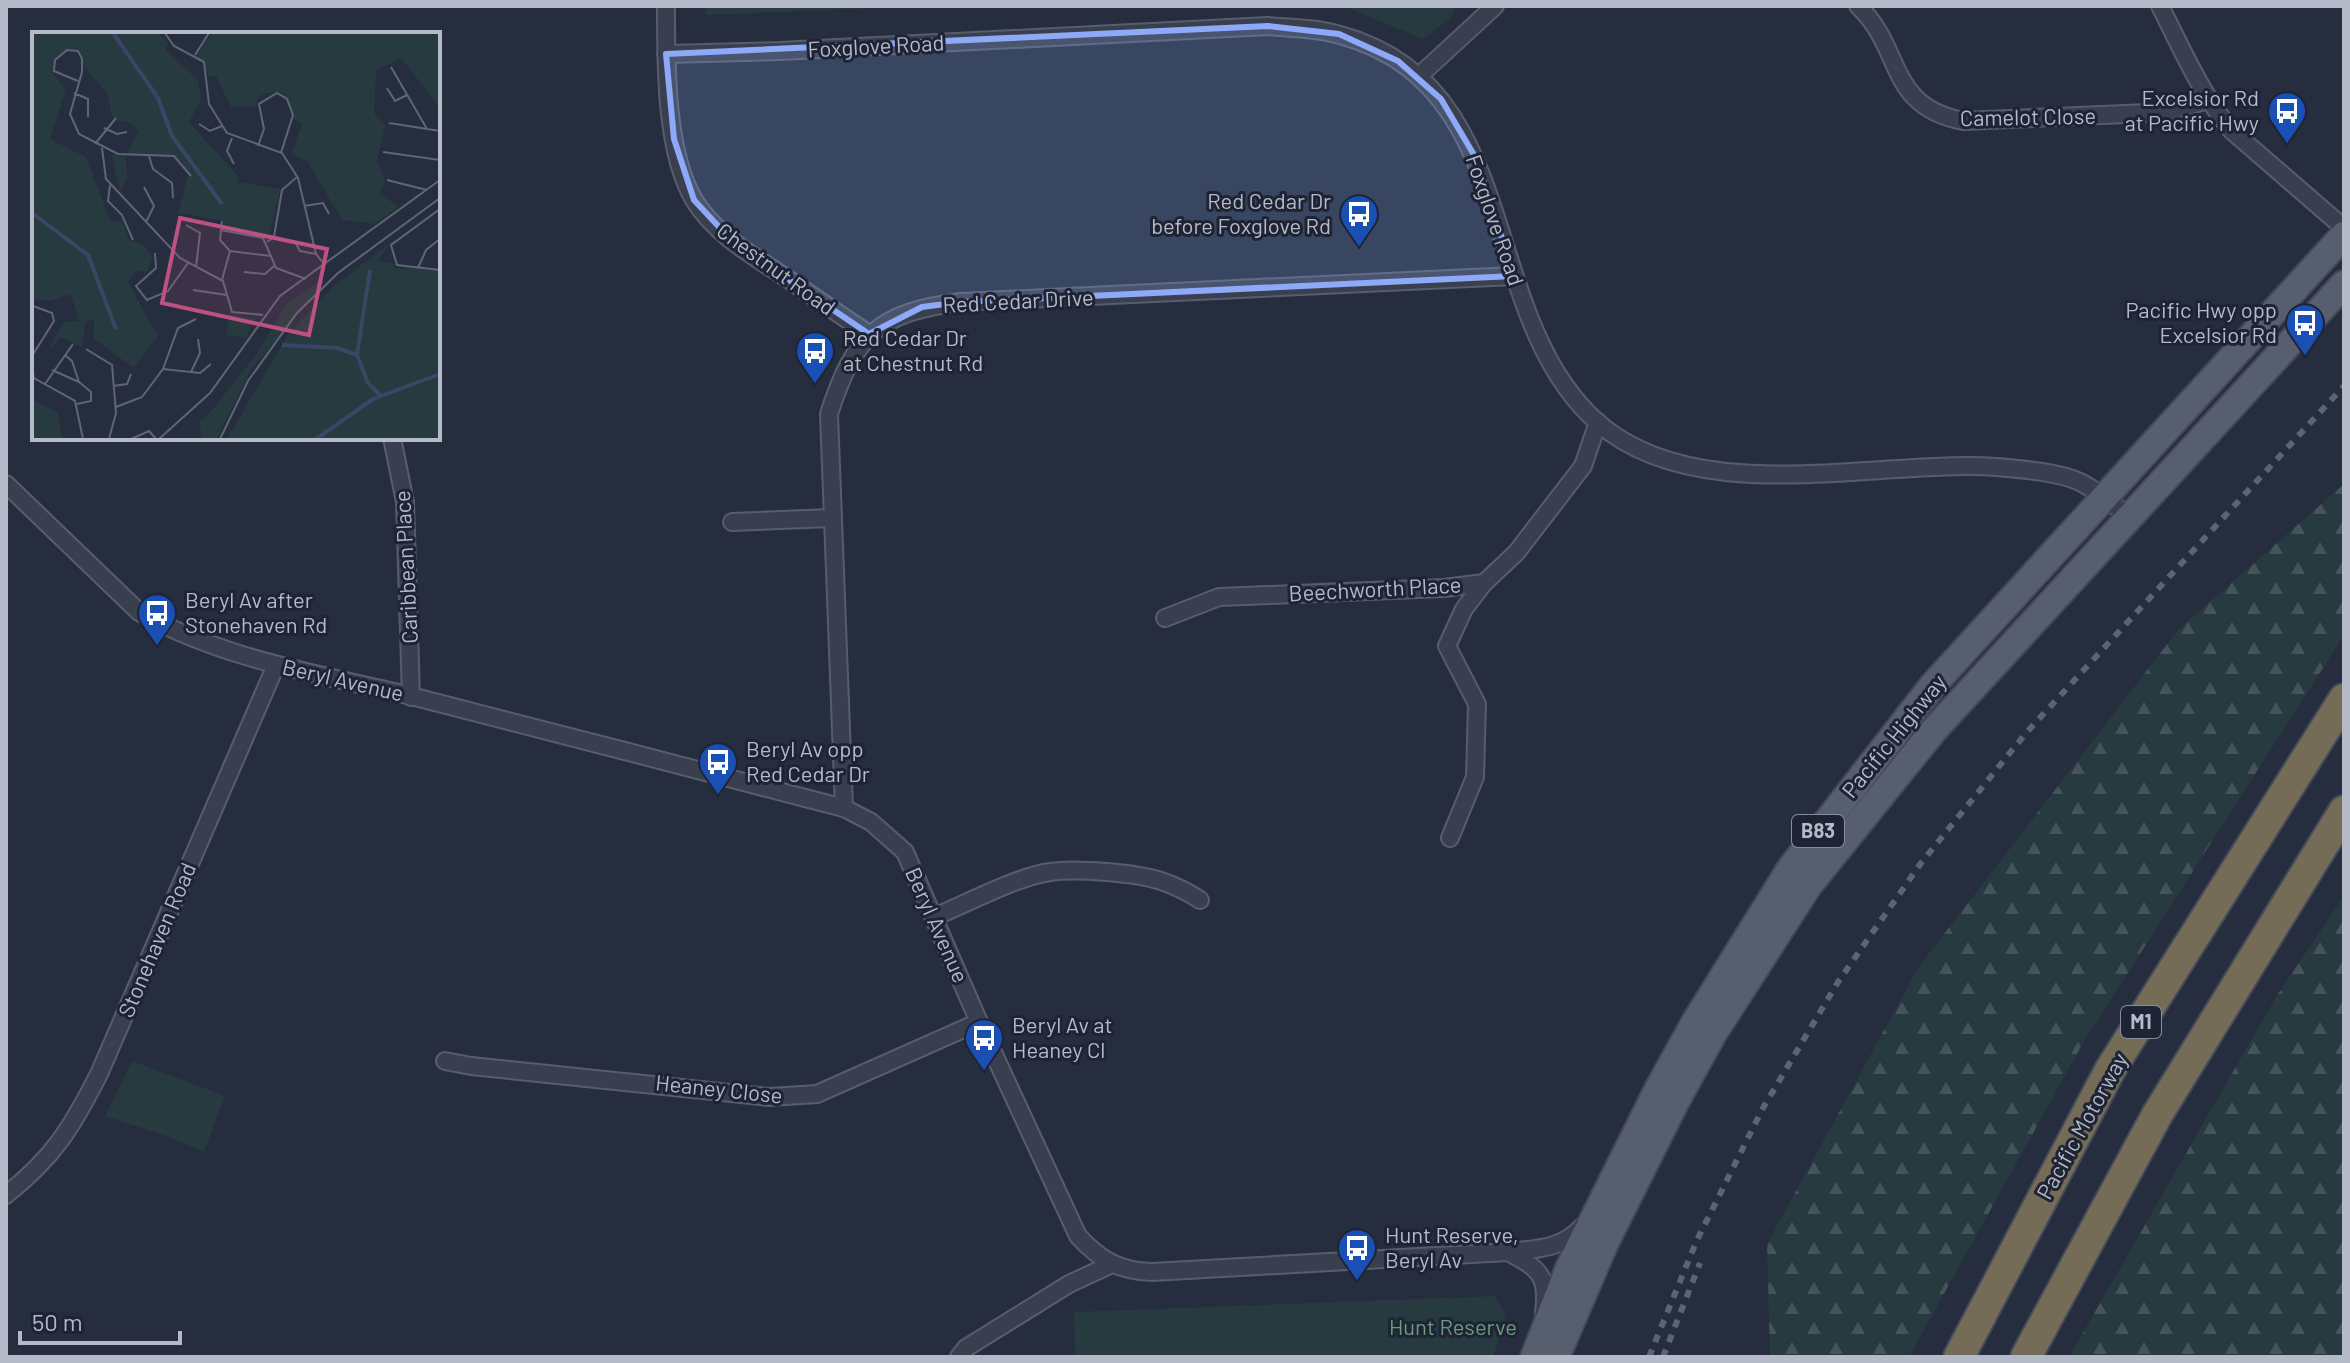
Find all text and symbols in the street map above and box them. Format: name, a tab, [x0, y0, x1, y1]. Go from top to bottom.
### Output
street label: Foxglove Road	[807, 28, 945, 62]
inset map	[32, 32, 440, 440]
place label: Excelsior Rd at Pacific Hwy	[2124, 84, 2259, 135]
bus stop icon: Excelsior Rd at Pacific Hwy	[2266, 90, 2308, 145]
street label: Camelot Close	[1960, 102, 2096, 130]
street label: Foxglove Road	[1461, 151, 1531, 289]
place label: Red Cedar Dr before Foxglove Rd	[1151, 187, 1331, 238]
bus stop icon: Red Cedar Dr before Foxglove Rd	[1338, 193, 1380, 248]
street label: Chestnut Road	[712, 217, 841, 320]
street label: Red Cedar Drive	[942, 283, 1094, 317]
place label: Pacific Hwy opp Excelsior Rd	[2125, 296, 2277, 347]
bus stop icon: Pacific Hwy opp Excelsior Rd	[2284, 302, 2326, 357]
place label: Red Cedar Dr at Chestnut Rd	[843, 324, 983, 375]
bus stop icon: Red Cedar Dr at Chestnut Rd	[794, 330, 836, 385]
street label: Caribbean Place	[388, 490, 422, 644]
street label: Beechworth Place	[1288, 570, 1462, 606]
place label: Beryl Av after Stonehaven Rd	[185, 586, 327, 637]
bus stop icon: Beryl Av after Stonehaven Rd	[136, 592, 178, 647]
street label: Beryl Avenue	[280, 652, 406, 706]
street label: Pacific Highway	[1836, 669, 1951, 802]
place label: Beryl Av opp Red Cedar Dr	[746, 735, 870, 786]
bus stop icon: Beryl Av opp Red Cedar Dr	[697, 741, 739, 796]
road number: B83	[1792, 815, 1844, 847]
street label: Stonehaven Road	[112, 858, 200, 1021]
street label: Beryl Avenue	[901, 863, 975, 986]
road number: M1	[2121, 1006, 2161, 1038]
place label: Beryl Av at Heaney Cl	[1012, 1011, 1113, 1062]
bus stop icon: Beryl Av at Heaney Cl	[963, 1017, 1005, 1072]
street label: Pacific Motorway	[2030, 1048, 2132, 1203]
street label: Heaney Close	[654, 1068, 784, 1108]
place label: Hunt Reserve, Beryl Av	[1385, 1221, 1518, 1272]
bus stop icon: Hunt Reserve, Beryl Av	[1336, 1227, 1378, 1282]
scale bar	[20, 1295, 180, 1345]
text: 50 m	[32, 1307, 83, 1336]
park label: Hunt Reserve	[1389, 1313, 1517, 1339]

